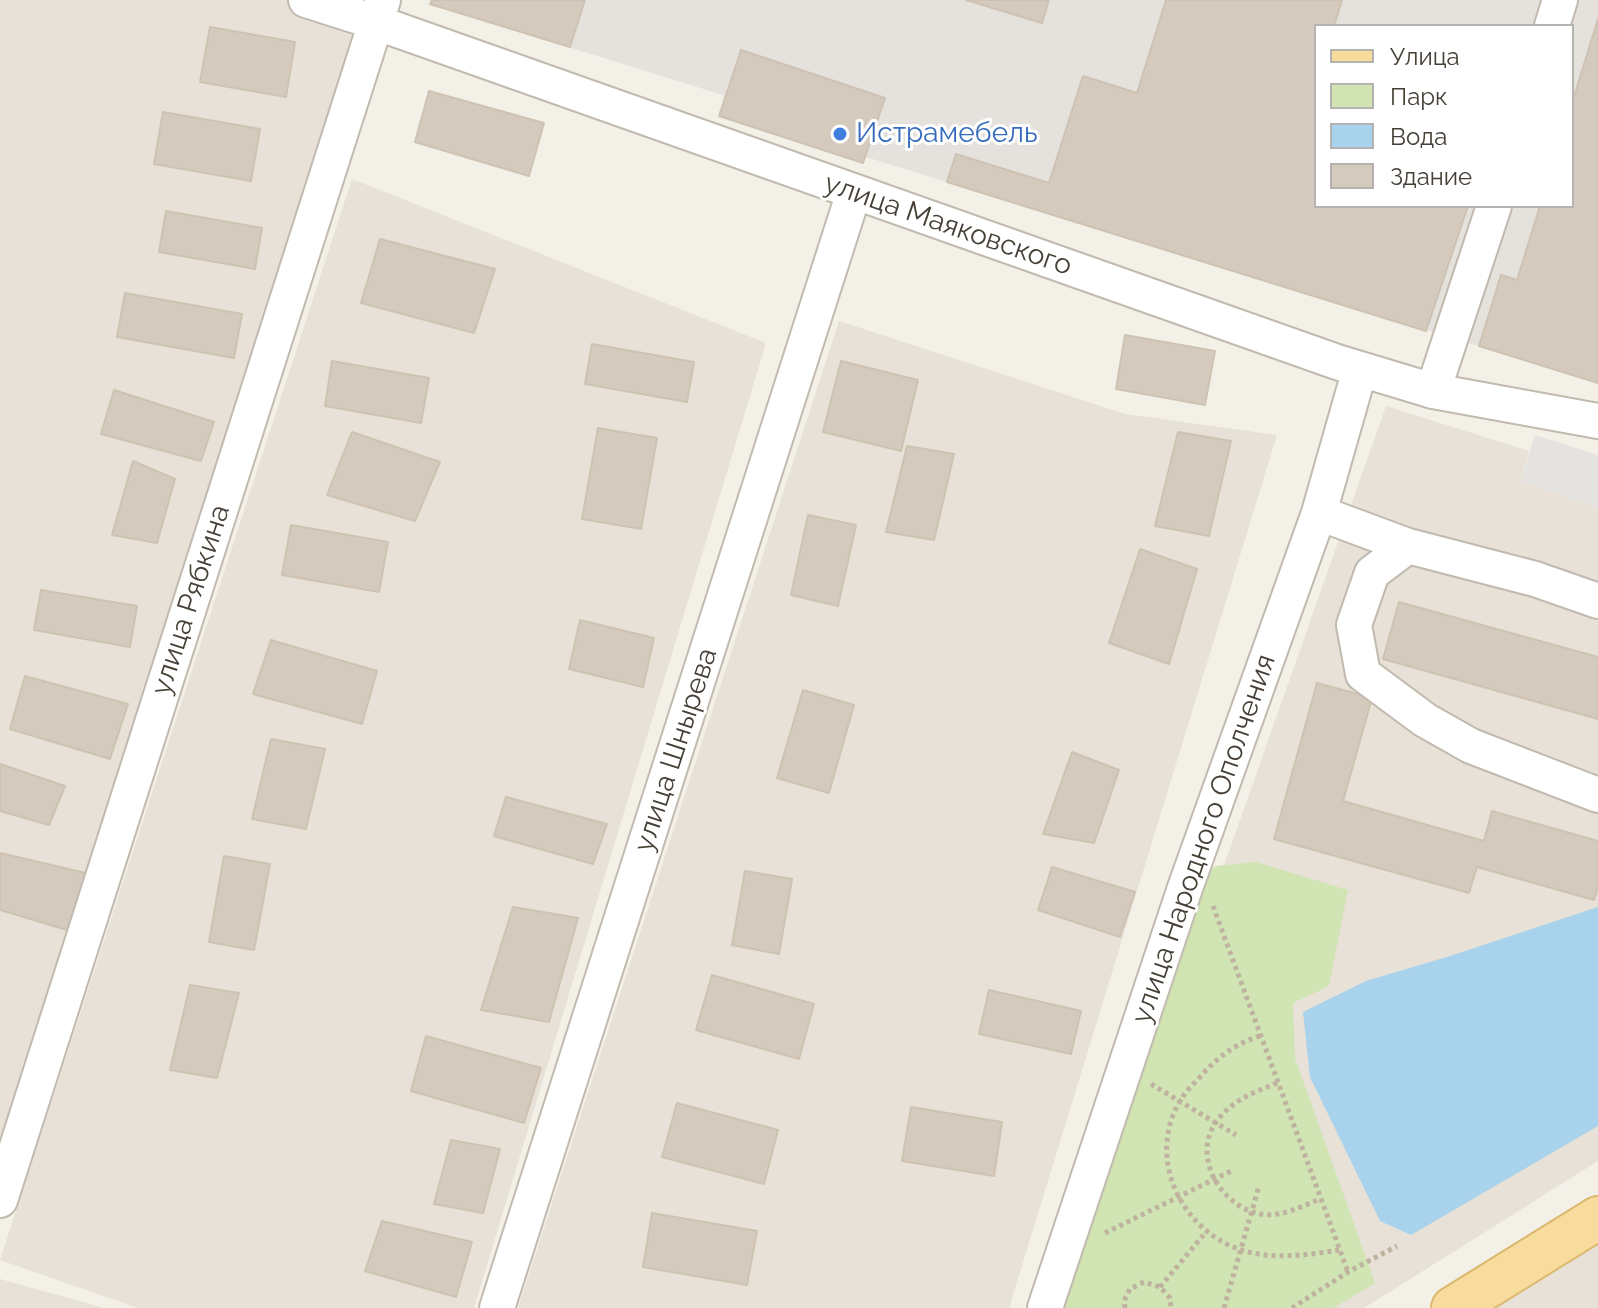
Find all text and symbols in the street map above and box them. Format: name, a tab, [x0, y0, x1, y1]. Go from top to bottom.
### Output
legend	[1314, 24, 1574, 208]
text: Улица	[1390, 42, 1460, 71]
text: Парк	[1390, 82, 1448, 111]
place label: Истрамебель	[856, 117, 1038, 151]
text: Вода	[1390, 122, 1447, 151]
marker: Истрамебель	[831, 125, 849, 143]
text: Здание	[1390, 162, 1472, 191]
street label: улица Маяковского	[820, 167, 1076, 283]
street label: улица Рябкина	[144, 501, 238, 699]
street label: улица Шнырева	[627, 644, 725, 856]
street label: улица Народного Ополчения	[1125, 650, 1283, 1028]

